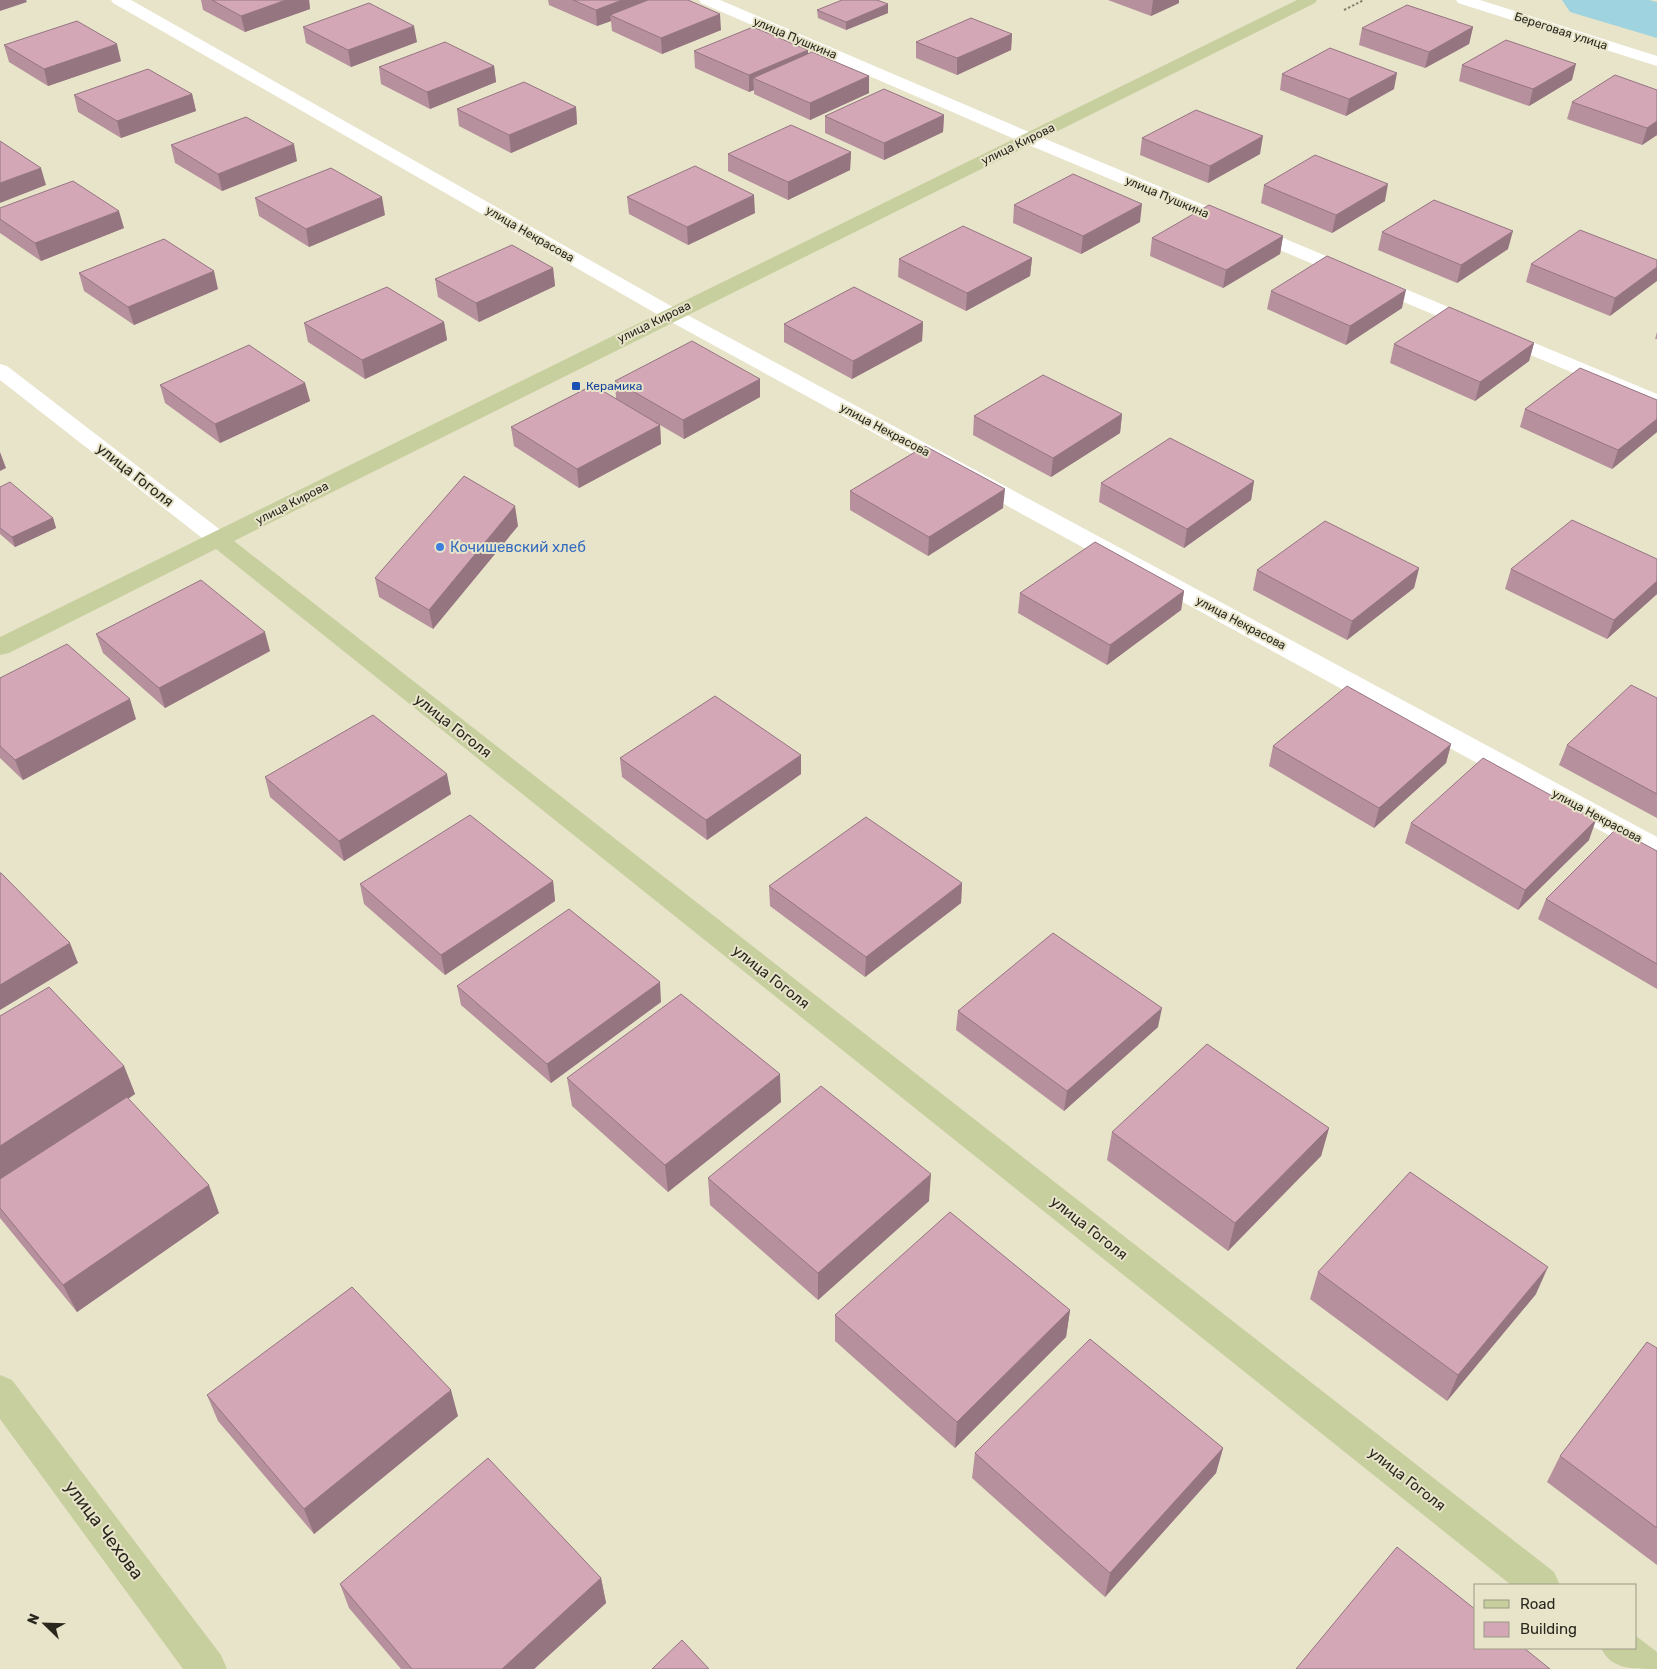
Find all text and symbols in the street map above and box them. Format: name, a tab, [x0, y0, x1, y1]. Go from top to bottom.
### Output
street label: Береговая улица	[1512, 9, 1610, 53]
street label: улица Пушкина	[751, 14, 839, 62]
street label: улица Кирова	[979, 120, 1057, 168]
street label: улица Пушкина	[1123, 173, 1211, 221]
street label: улица Некрасова	[483, 203, 577, 265]
street label: улица Кирова	[615, 298, 693, 346]
place label: Керамика	[586, 379, 642, 393]
marker: Керамика	[570, 380, 582, 392]
street label: улица Некрасова	[838, 400, 932, 460]
street label: улица Гоголя	[93, 439, 177, 511]
street label: улица Кирова	[253, 479, 331, 527]
place label: Кочишевский хлеб	[450, 538, 586, 556]
marker: Кочишевский хлеб	[434, 541, 446, 553]
street label: улица Некрасова	[1194, 593, 1288, 653]
street label: улица Гоголя	[411, 690, 495, 762]
street label: улица Некрасова	[1550, 786, 1644, 846]
street label: улица Гоголя	[729, 941, 813, 1013]
street label: улица Гоголя	[1047, 1192, 1131, 1264]
street label: улица Гоголя	[1365, 1443, 1449, 1515]
street label: улица Чехова	[60, 1476, 148, 1584]
legend	[1474, 1584, 1637, 1649]
text: Road	[1520, 1595, 1556, 1613]
north arrow	[20, 1599, 70, 1649]
text: N	[24, 1611, 43, 1627]
text: Building	[1520, 1620, 1577, 1638]

